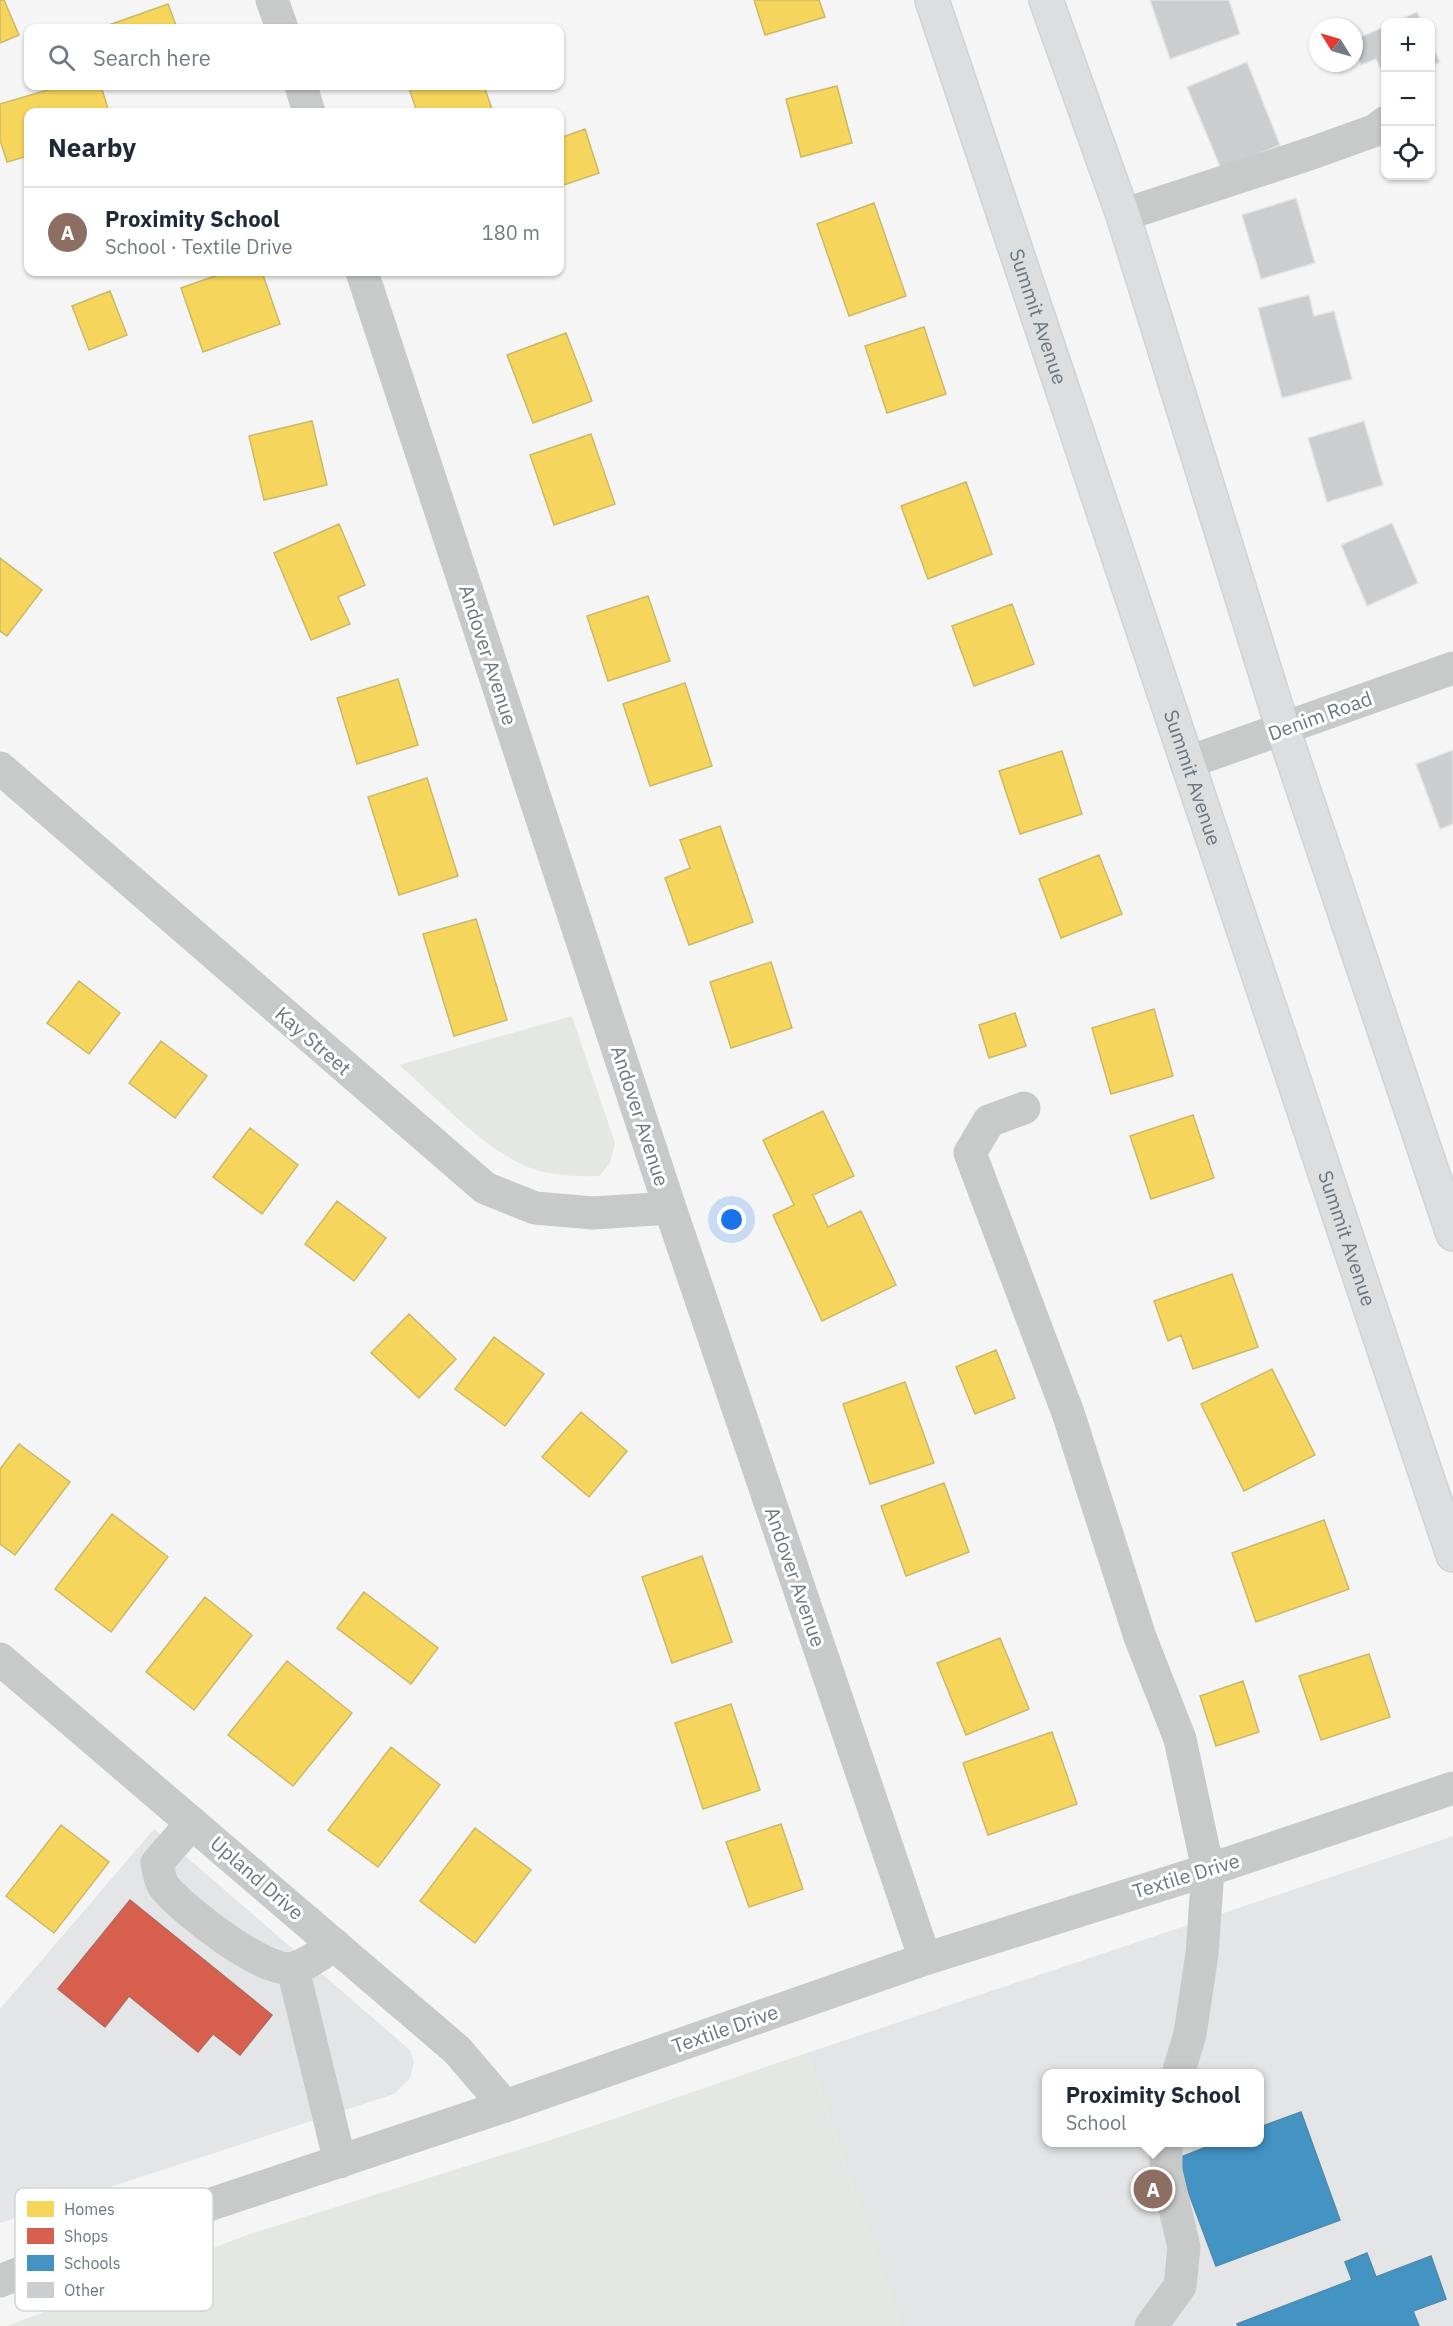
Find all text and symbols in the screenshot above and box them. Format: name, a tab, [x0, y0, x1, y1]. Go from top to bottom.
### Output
north arrow	[1309, 18, 1363, 72]
map controls	[1381, 18, 1435, 180]
button: +	[1381, 18, 1435, 72]
search box	[24, 24, 564, 90]
icon: search	[45, 41, 78, 74]
text: Search here	[93, 43, 211, 72]
button: −	[1381, 72, 1435, 126]
button: locate	[1381, 126, 1435, 180]
text: Nearby	[48, 130, 136, 164]
text: Proximity School	[105, 204, 280, 233]
text: A	[61, 219, 74, 246]
text: 180 m	[482, 219, 540, 246]
text: School · Textile Drive	[105, 233, 292, 260]
street label: Summit Avenue	[1003, 245, 1074, 388]
street label: Andover Avenue	[453, 581, 524, 729]
street label: Denim Road	[1264, 684, 1376, 747]
street label: Summit Avenue	[1158, 706, 1228, 849]
street label: Kay Street	[270, 1000, 357, 1081]
street label: Andover Avenue	[605, 1042, 676, 1190]
street label: Summit Avenue	[1312, 1167, 1383, 1310]
your location	[717, 1205, 746, 1234]
street label: Andover Avenue	[759, 1503, 832, 1650]
street label: Upland Drive	[205, 1830, 310, 1926]
street label: Textile Drive	[1129, 1846, 1243, 1905]
street label: Textile Drive	[668, 1998, 782, 2059]
popup	[1042, 2069, 1264, 2147]
text: Proximity School	[1066, 2080, 1240, 2109]
text: School	[1066, 2109, 1127, 2136]
pin: A	[1134, 2166, 1172, 2212]
legend	[15, 2188, 213, 2311]
text: Homes	[64, 2199, 115, 2219]
text: Shops	[64, 2226, 108, 2246]
text: Schools	[64, 2253, 121, 2273]
text: Other	[64, 2280, 105, 2300]

